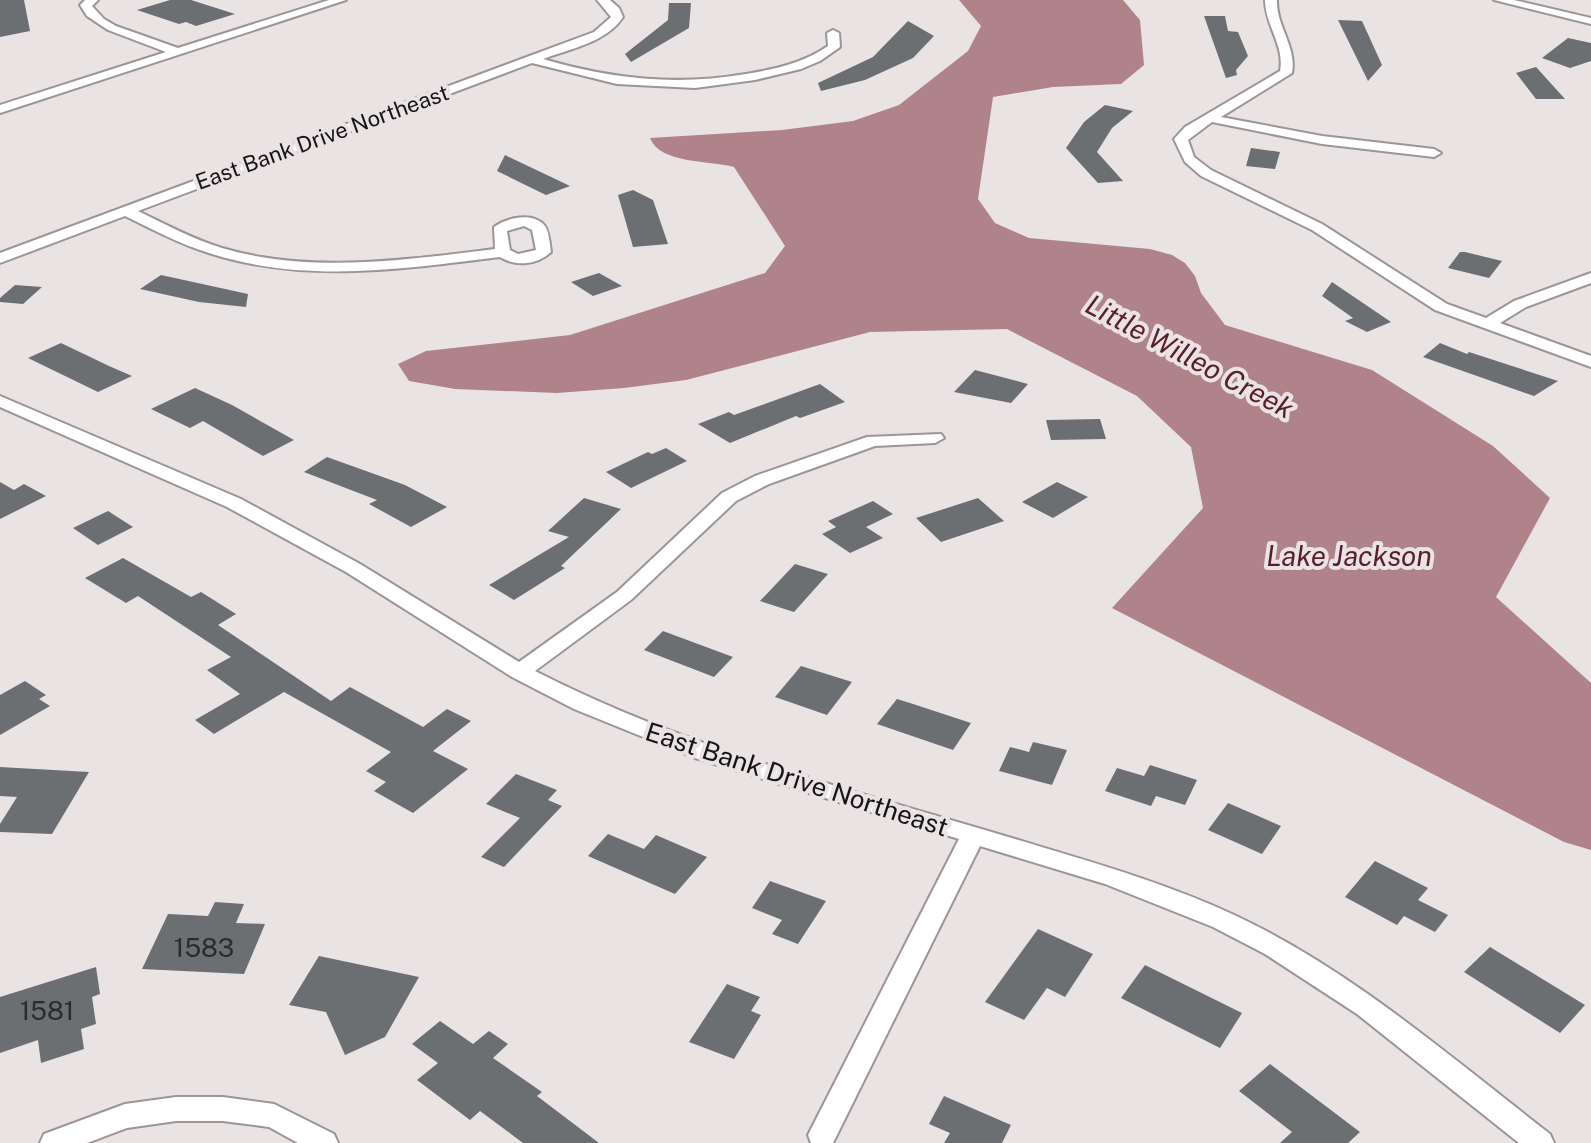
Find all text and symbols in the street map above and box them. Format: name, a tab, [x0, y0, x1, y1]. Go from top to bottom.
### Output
street label: East Bank Drive Northeast	[192, 79, 452, 195]
water label: Little Willeo Creek	[1080, 287, 1300, 425]
water label: Lake Jackson	[1266, 539, 1432, 572]
street label: East Bank Drive Northeast	[642, 715, 952, 843]
house number: 1583	[174, 932, 234, 963]
house number: 1581	[20, 995, 74, 1026]

